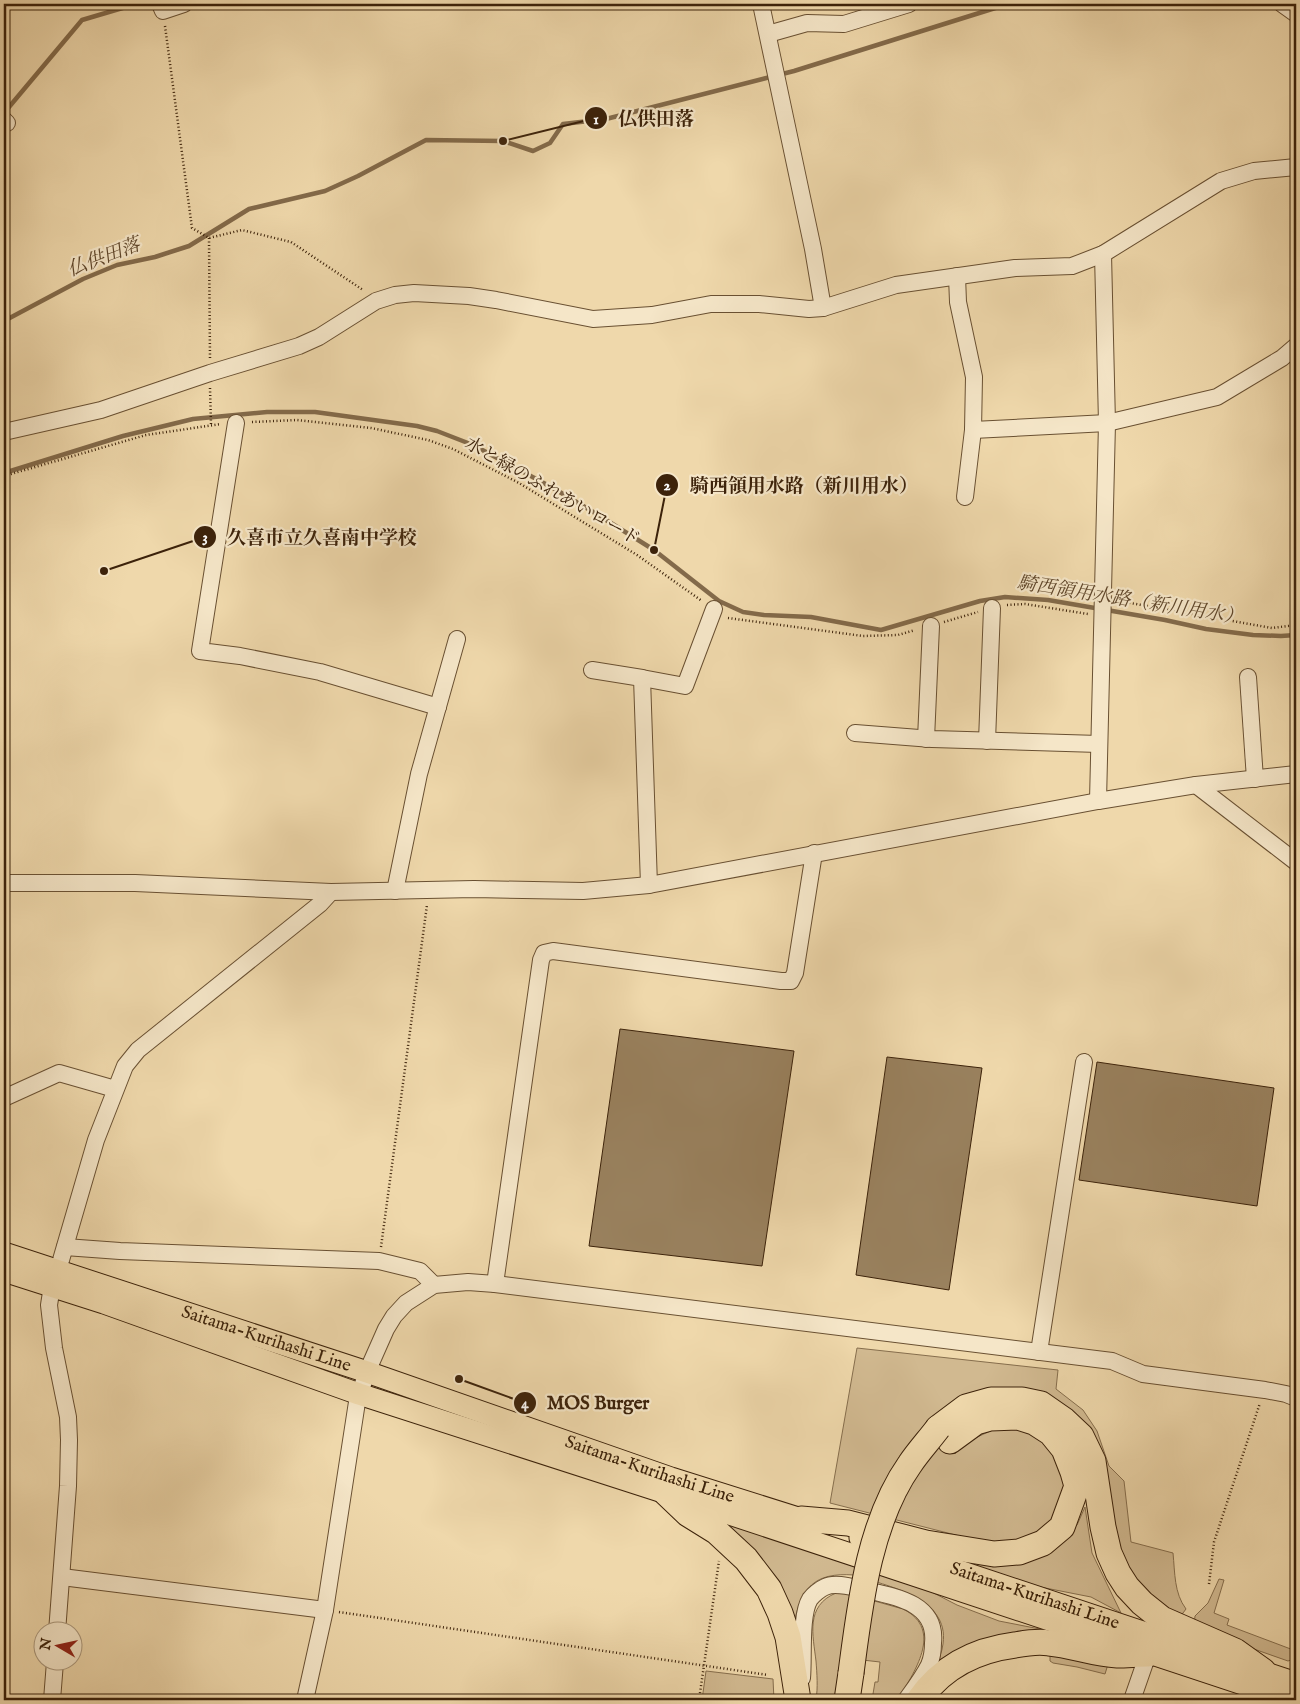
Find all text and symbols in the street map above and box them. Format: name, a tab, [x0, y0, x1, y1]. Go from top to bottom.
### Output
callout: 仏供田落	[583, 101, 704, 135]
text: 仏供田落	[618, 108, 694, 132]
text: 1	[593, 110, 599, 129]
water label: 仏供田落	[64, 232, 147, 283]
street label: 水と緑のふれあいロード	[461, 433, 643, 551]
callout: 騎西領用水路（新川用水）	[655, 468, 928, 502]
text: 騎西領用水路（新川用水）	[690, 475, 918, 499]
text: 2	[663, 476, 671, 495]
callout: 久喜市立久喜南中学校	[192, 520, 427, 554]
text: 久喜市立久喜南中学校	[227, 527, 417, 551]
text: 3	[202, 528, 208, 547]
water label: 騎西領用水路（新川用水）	[1016, 571, 1244, 631]
street label: Saitama-Kurihashi Line	[179, 1300, 354, 1377]
callout: MOS Burger	[512, 1386, 660, 1420]
text: MOS Burger	[547, 1392, 650, 1416]
text: 4	[521, 1394, 529, 1413]
street label: Saitama-Kurihashi Line	[562, 1430, 737, 1509]
street label: Saitama-Kurihashi Line	[947, 1557, 1122, 1635]
north arrow	[32, 1622, 82, 1672]
text: N	[36, 1637, 56, 1653]

